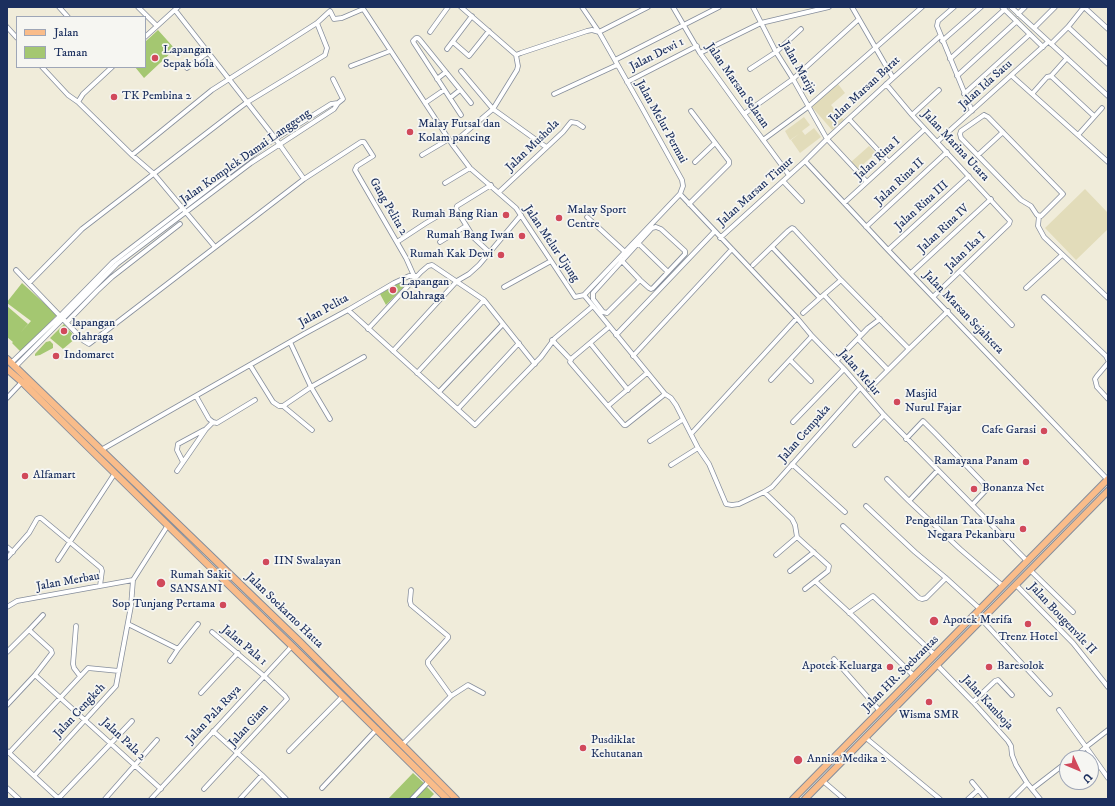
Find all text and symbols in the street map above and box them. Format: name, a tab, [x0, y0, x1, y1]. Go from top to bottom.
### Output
legend	[16, 16, 146, 68]
text: Jalan	[54, 25, 79, 40]
street label: Jalan Dewi 1	[628, 35, 686, 75]
street label: Jalan Marija	[777, 39, 819, 97]
street label: Jalan Marsan Selatan	[702, 41, 772, 131]
place label: Lapangan Sepak bola	[163, 44, 214, 72]
text: Taman	[54, 45, 88, 60]
marker: Lapangan Sepak bola	[150, 53, 160, 63]
street label: Jalan Marsan Barat	[827, 53, 903, 127]
street label: Jalan Ida Satu	[956, 57, 1016, 113]
street label: Jalan Melur Permai	[632, 78, 690, 166]
place label: TK Pembina 2	[122, 90, 191, 104]
marker: TK Pembina 2	[109, 92, 119, 102]
street label: Jalan Komplek Damai Langgeng	[178, 106, 314, 208]
street label: Jalan Marina Utara	[918, 107, 992, 185]
street label: Jalan Mushola	[503, 117, 563, 175]
place label: Malay Futsal dan Kolam pancing	[418, 118, 500, 146]
marker: Malay Futsal dan Kolam pancing	[405, 127, 415, 137]
street label: Jalan Rina I	[852, 134, 904, 184]
street label: Jalan Marsan Timur	[715, 154, 797, 230]
street label: Jalan Rina II	[872, 156, 928, 208]
street label: Gang Pelita 2	[366, 176, 410, 238]
street label: Jalan Rina III	[892, 178, 952, 234]
street label: Jalan Rina IV	[915, 202, 973, 256]
street label: Jalan Melur Ujung	[520, 203, 582, 285]
place label: Malay Sport Centre	[567, 204, 626, 232]
place label: Rumah Bang Rian	[411, 208, 498, 222]
marker: Rumah Bang Rian	[501, 210, 511, 220]
marker: Malay Sport Centre	[554, 213, 564, 223]
place label: Rumah Bang Iwan	[426, 229, 514, 243]
street label: Jalan Ika I	[943, 229, 989, 275]
marker: Rumah Bang Iwan	[517, 231, 527, 241]
place label: Rumah Kak Dewi	[410, 248, 493, 262]
marker: Rumah Kak Dewi	[496, 250, 506, 260]
street label: Jalan Marsan Sejahtera	[920, 269, 1006, 357]
place label: Lapangan Olahraga	[401, 276, 449, 304]
marker: Lapangan Olahraga	[388, 285, 398, 295]
street label: Jalan Pelita	[297, 291, 351, 331]
place label: lapangan olahraga	[72, 317, 115, 345]
marker: lapangan olahraga	[59, 326, 69, 336]
street label: Jalan Melur	[835, 347, 883, 399]
place label: Indomaret	[64, 349, 114, 363]
marker: Indomaret	[51, 351, 61, 361]
place label: Masjid Nurul Fajar	[905, 388, 961, 416]
marker: Masjid Nurul Fajar	[892, 397, 902, 407]
street label: Jalan Cempaka	[776, 402, 834, 466]
place label: Cafe Garasi	[981, 424, 1036, 438]
marker: Cafe Garasi	[1039, 426, 1049, 436]
place label: Ramayana Panam	[934, 455, 1018, 469]
marker: Ramayana Panam	[1021, 457, 1031, 467]
place label: Alfamart	[33, 469, 76, 483]
marker: Alfamart	[20, 471, 30, 481]
place label: Bonanza Net	[982, 482, 1044, 496]
marker: Bonanza Net	[969, 484, 979, 494]
place label: Pengadilan Tata Usaha Negara Pekanbaru	[905, 515, 1015, 543]
marker: Pengadilan Tata Usaha Negara Pekanbaru	[1018, 524, 1028, 534]
place label: IIN Swalayan	[274, 555, 341, 569]
marker: IIN Swalayan	[261, 557, 271, 567]
street label: Jalan Merbau	[35, 569, 101, 595]
place label: Rumah Sakit SANSANI	[170, 569, 231, 597]
street label: Jalan Soekarno Hatta	[242, 570, 326, 652]
marker: Rumah Sakit SANSANI	[155, 577, 167, 589]
street label: Jalan Bougenvile II	[1025, 580, 1099, 658]
place label: Sop Tunjang Pertama	[112, 598, 215, 612]
marker: Sop Tunjang Pertama	[218, 600, 228, 610]
place label: Apotek Merifa	[943, 614, 1012, 628]
marker: Apotek Merifa	[928, 615, 940, 627]
marker: Trenz Hotel	[1023, 619, 1033, 629]
street label: Jalan Pala 1	[218, 623, 270, 669]
place label: Trenz Hotel	[998, 631, 1058, 645]
street label: Jalan HR. Soebrantas	[860, 633, 942, 715]
place label: Apotek Keluarga	[802, 660, 882, 674]
place label: Baresolok	[997, 660, 1044, 674]
marker: Apotek Keluarga	[885, 662, 895, 672]
marker: Baresolok	[984, 662, 994, 672]
street label: Jalan Kamboja	[958, 673, 1016, 733]
street label: Jalan Cengkeh	[51, 681, 109, 741]
street label: Jalan Pala Raya	[183, 683, 245, 747]
marker: Wisma SMR	[924, 697, 934, 707]
street label: Jalan Giam	[226, 702, 272, 750]
place label: Wisma SMR	[899, 709, 959, 723]
street label: Jalan Pala 2	[97, 715, 149, 765]
place label: Pusdiklat Kehutanan	[591, 734, 643, 762]
marker: Pusdiklat Kehutanan	[578, 743, 588, 753]
north arrow	[1059, 750, 1099, 790]
place label: Annisa Medika 2	[807, 753, 886, 767]
marker: Annisa Medika 2	[792, 754, 804, 766]
text: U	[1079, 770, 1095, 786]

